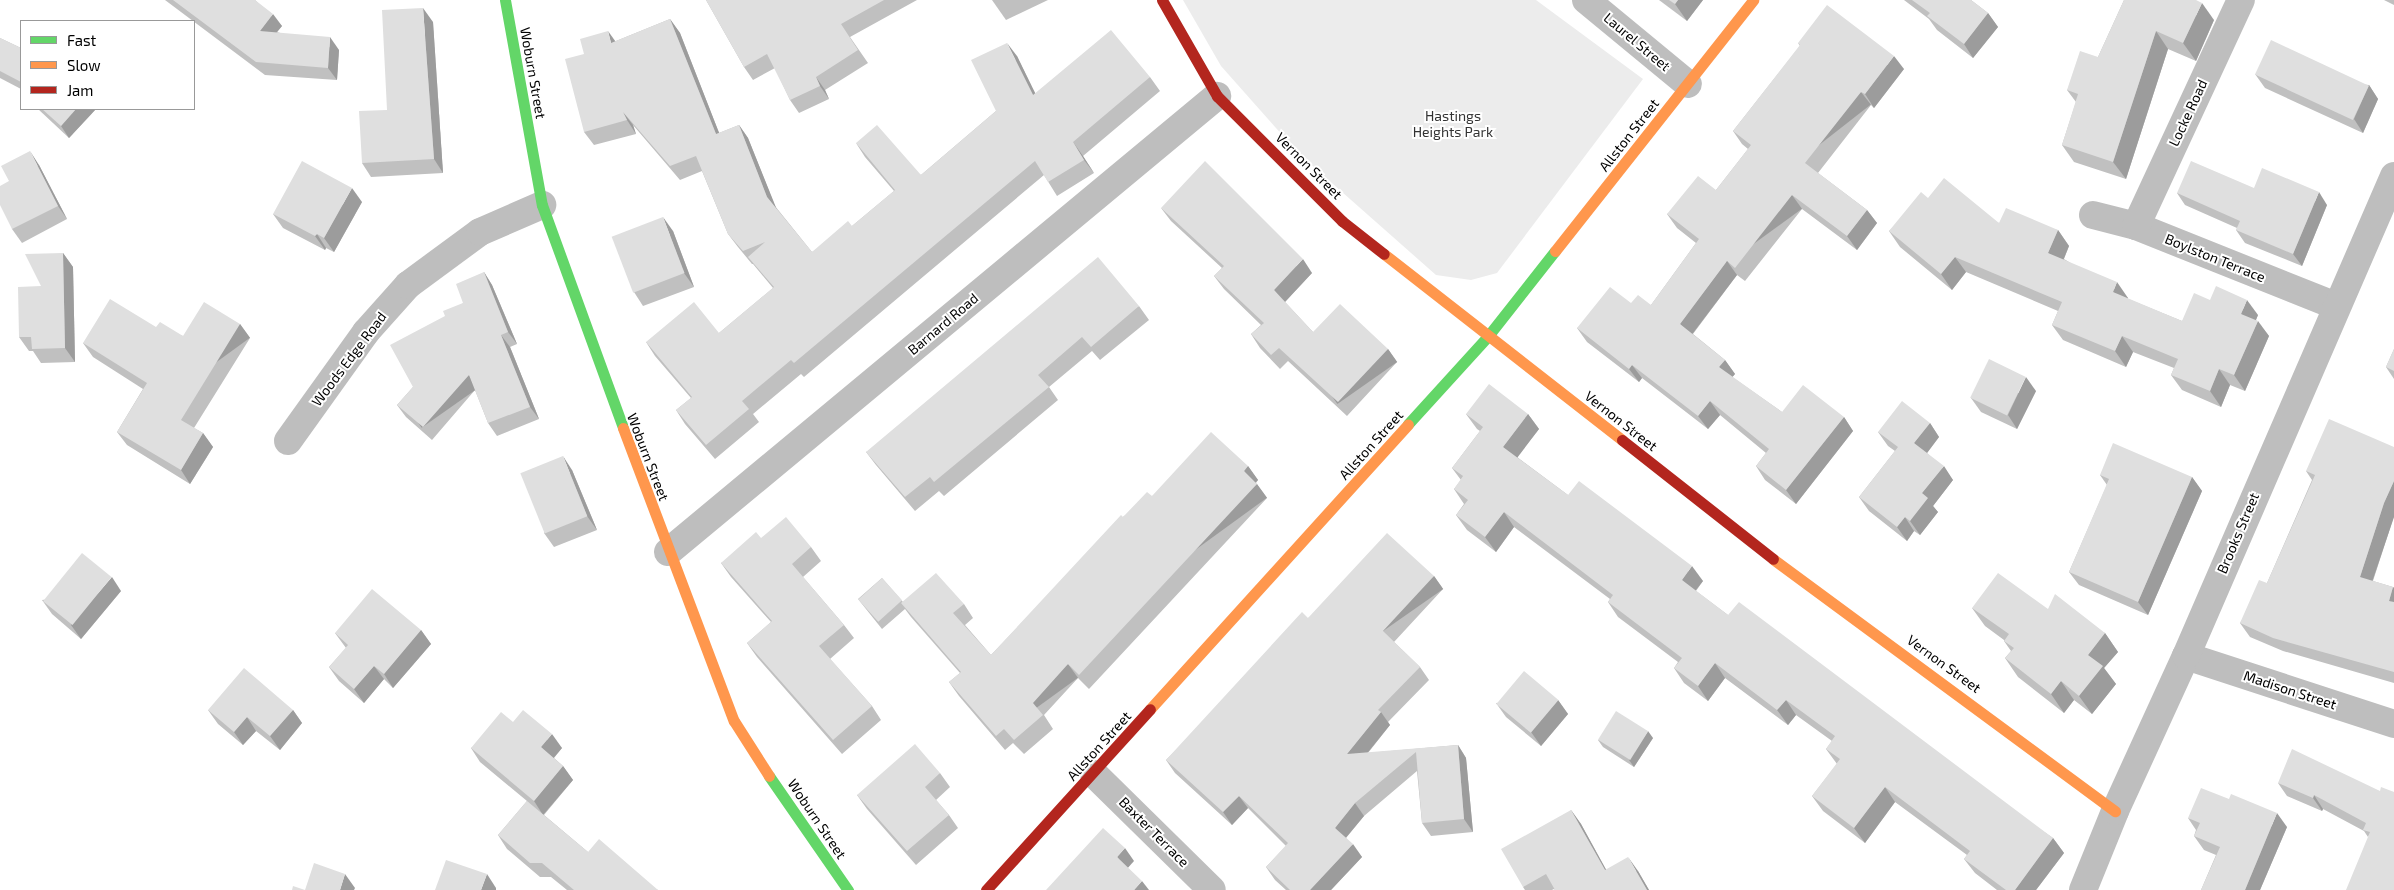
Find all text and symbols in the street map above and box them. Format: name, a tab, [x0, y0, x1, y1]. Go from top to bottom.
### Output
street label: Laurel Street	[1600, 9, 1674, 75]
legend	[20, 20, 195, 110]
street label: Woburn Street	[517, 26, 549, 120]
text: Fast	[67, 31, 96, 49]
text: Slow	[67, 56, 101, 74]
street label: Locke Road	[2165, 77, 2211, 149]
text: Jam	[67, 81, 93, 99]
street label: Allston Street	[1595, 95, 1663, 175]
park label: Hastings Heights Park	[1413, 108, 1493, 140]
street label: Vernon Street	[1272, 129, 1346, 203]
street label: Boylston Terrace	[2162, 230, 2268, 286]
street label: Barnard Road	[904, 290, 982, 358]
street label: Woods Edge Road	[308, 309, 390, 409]
street label: Vernon Street	[1581, 387, 1661, 455]
street label: Allston Street	[1335, 407, 1407, 483]
street label: Woburn Street	[624, 411, 672, 503]
street label: Brooks Street	[2213, 490, 2263, 576]
street label: Vernon Street	[1904, 632, 1984, 696]
street label: Madison Street	[2241, 667, 2339, 713]
street label: Allston Street	[1063, 708, 1135, 784]
street label: Woburn Street	[784, 776, 850, 862]
street label: Baxter Terrace	[1115, 793, 1193, 871]

